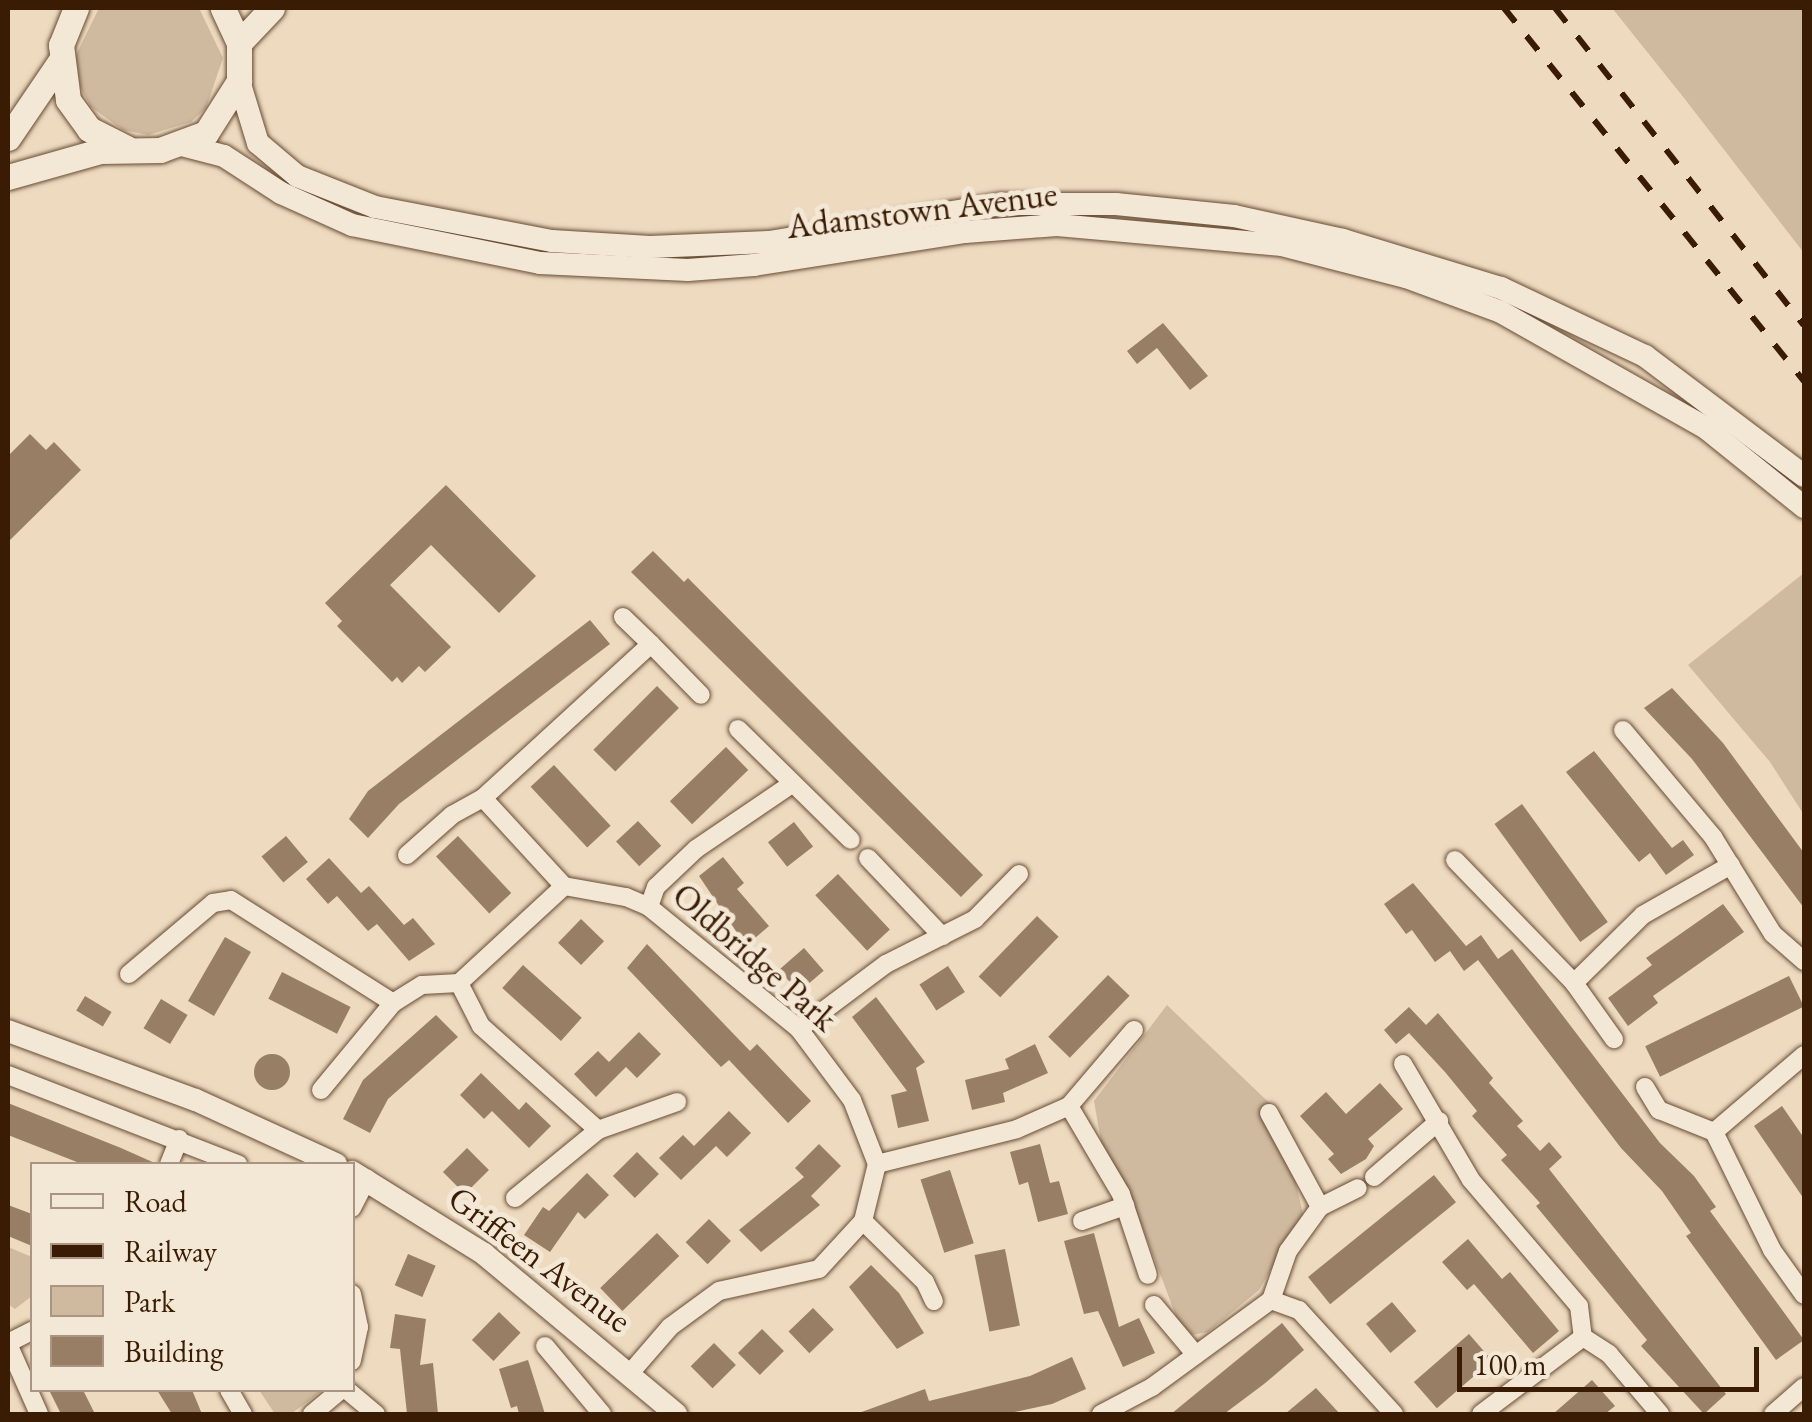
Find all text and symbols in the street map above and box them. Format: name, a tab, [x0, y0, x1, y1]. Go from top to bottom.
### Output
street label: Adamstown Avenue	[784, 173, 1060, 247]
street label: Oldbridge Park	[664, 874, 846, 1040]
legend	[30, 1162, 355, 1392]
street label: Griffeen Avenue	[440, 1177, 640, 1341]
text: Road	[124, 1182, 187, 1221]
text: Railway	[124, 1232, 217, 1271]
text: Park	[124, 1282, 175, 1321]
scale bar	[1462, 1327, 1764, 1389]
text: Building	[124, 1332, 223, 1371]
text: 100 m	[1474, 1345, 1547, 1384]

